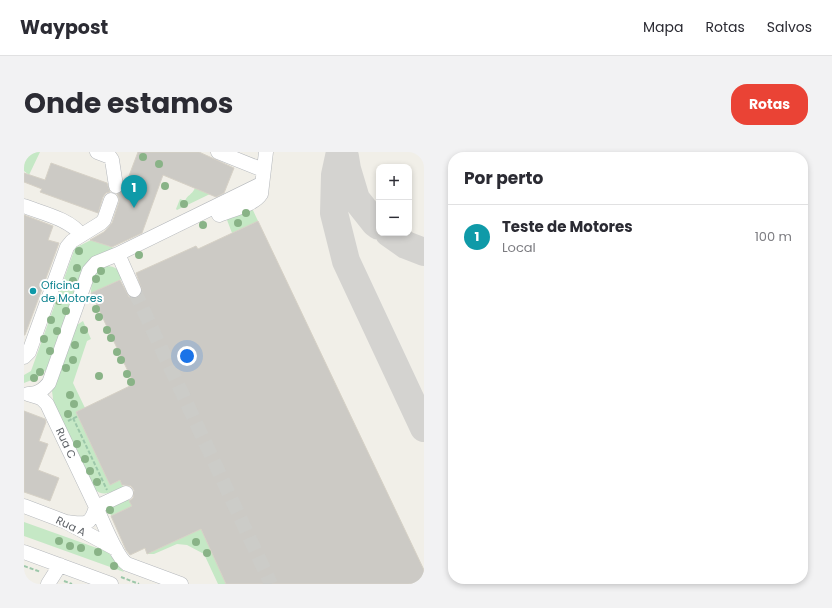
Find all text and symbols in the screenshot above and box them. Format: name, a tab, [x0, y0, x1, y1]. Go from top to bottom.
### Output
text: Waypost	[20, 14, 108, 41]
text: Mapa	[643, 17, 683, 37]
text: Rotas	[705, 17, 745, 37]
text: Salvos	[767, 17, 812, 37]
text: Onde estamos	[24, 84, 233, 123]
button: Rotas	[731, 84, 808, 125]
map controls	[376, 164, 412, 236]
button: +	[376, 164, 412, 200]
text: Por perto	[464, 166, 543, 190]
pin: 1	[121, 175, 147, 208]
button: −	[376, 200, 412, 236]
text: Teste de Motores	[502, 216, 633, 237]
text: 1	[475, 227, 479, 246]
text: 100 m	[755, 227, 792, 246]
text: Local	[502, 238, 536, 257]
place label: Oficina de Motores	[41, 277, 103, 306]
marker: Oficina de Motores	[28, 286, 38, 296]
your location	[177, 346, 197, 366]
street label: Rua C	[52, 425, 80, 461]
street label: Rua A	[53, 512, 89, 540]

